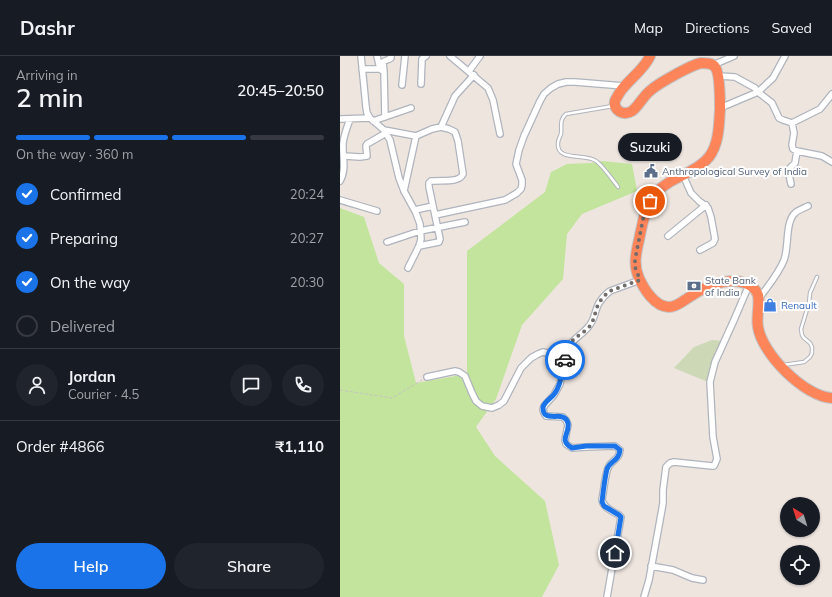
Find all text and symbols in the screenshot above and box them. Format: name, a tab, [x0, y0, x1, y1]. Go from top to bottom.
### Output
text: Dashr	[20, 16, 75, 40]
text: Map	[634, 19, 663, 37]
text: Directions	[685, 19, 750, 37]
text: Saved	[772, 19, 812, 37]
text: Arriving in	[16, 67, 78, 83]
text: 2 min	[16, 81, 84, 114]
text: 20:45–20:50	[237, 81, 324, 100]
callout: Suzuki	[618, 133, 682, 161]
text: Suzuki	[630, 139, 670, 155]
text: On the way · 360 m	[16, 146, 133, 162]
public building icon: Anthropological Survey of India	[643, 163, 659, 179]
place label: Anthropological Survey of India	[662, 165, 807, 178]
icon: check	[16, 183, 38, 205]
pin	[633, 184, 667, 218]
text: Confirmed	[50, 185, 121, 204]
text: 20:24	[290, 186, 324, 202]
icon: bag	[639, 190, 661, 212]
icon: check	[16, 227, 38, 249]
text: Preparing	[50, 229, 118, 248]
text: 20:27	[290, 230, 324, 246]
icon: check	[16, 271, 38, 293]
text: On the way	[50, 273, 130, 292]
text: 20:30	[290, 274, 324, 290]
place label: State Bank of India	[705, 274, 757, 299]
bank icon: State Bank of India	[686, 278, 702, 294]
shop icon: Renault	[762, 297, 778, 313]
place label: Renault	[781, 299, 817, 312]
text: Delivered	[50, 317, 115, 336]
courier	[545, 340, 585, 380]
icon: car	[554, 349, 576, 371]
button: person	[16, 364, 58, 406]
button: chat	[230, 364, 272, 406]
button: phone	[282, 364, 324, 406]
text: Jordan	[68, 367, 116, 386]
text: Courier · 4.5	[68, 386, 139, 402]
text: Order #4866	[16, 437, 104, 456]
text: ₹1,110	[275, 437, 324, 456]
north arrow	[780, 497, 820, 537]
map controls	[780, 497, 820, 585]
pin	[598, 536, 632, 570]
icon: home	[604, 542, 626, 564]
button: Help	[16, 543, 166, 589]
button: Share	[174, 543, 324, 589]
button: locate	[780, 545, 820, 585]

